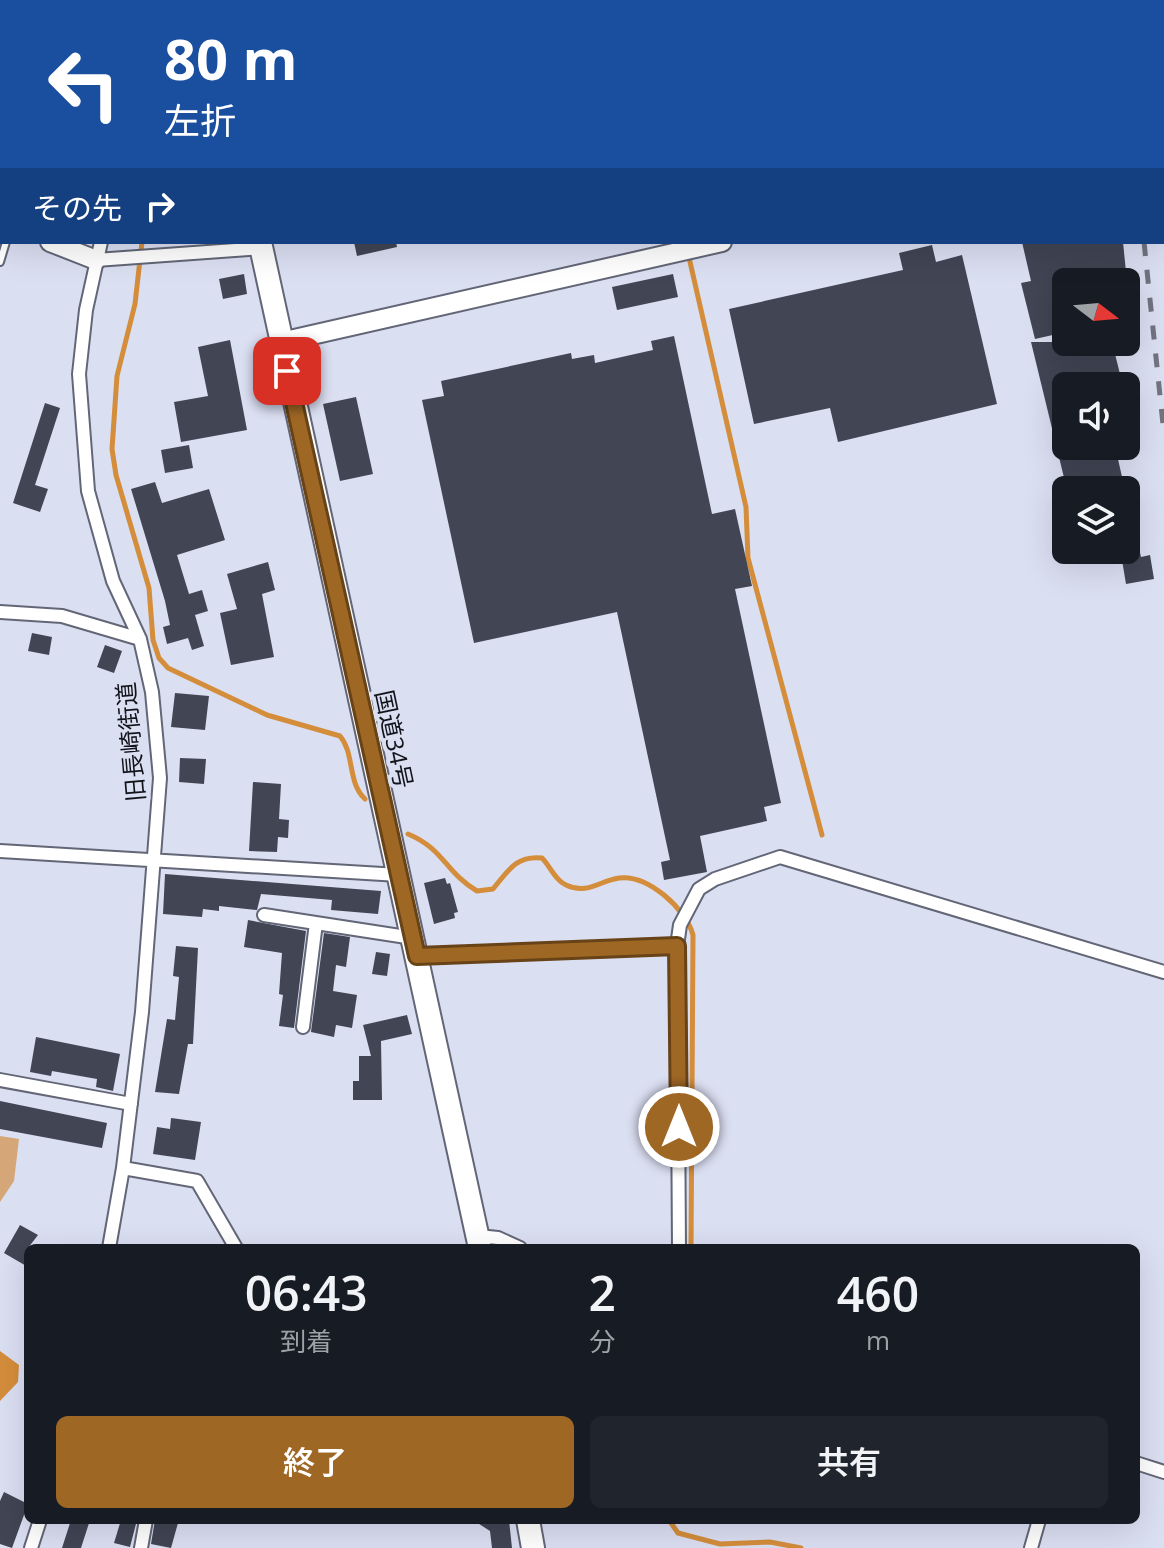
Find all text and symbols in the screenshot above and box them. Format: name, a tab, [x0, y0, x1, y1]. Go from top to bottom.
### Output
text: 80 m	[164, 20, 298, 96]
icon: left	[32, 32, 136, 136]
text: 左折	[164, 96, 236, 145]
icon: right	[138, 184, 182, 228]
text: その先	[32, 187, 122, 228]
north arrow	[1052, 268, 1140, 356]
map controls	[1052, 268, 1140, 564]
pin	[253, 337, 321, 405]
icon: arrive	[265, 349, 309, 393]
button: sound	[1052, 372, 1140, 460]
button: layers	[1052, 476, 1140, 564]
street label: 旧長崎街道	[108, 681, 152, 803]
street label: 国道34号	[369, 687, 421, 791]
position arrow	[637, 1085, 721, 1169]
text: 06:43	[245, 1260, 368, 1325]
text: 2	[589, 1260, 616, 1325]
text: 460	[837, 1261, 919, 1326]
text: m	[866, 1322, 890, 1358]
text: 到着	[280, 1323, 332, 1359]
text: 分	[589, 1323, 615, 1359]
button: 終了	[56, 1416, 574, 1508]
button: 共有	[590, 1416, 1108, 1508]

